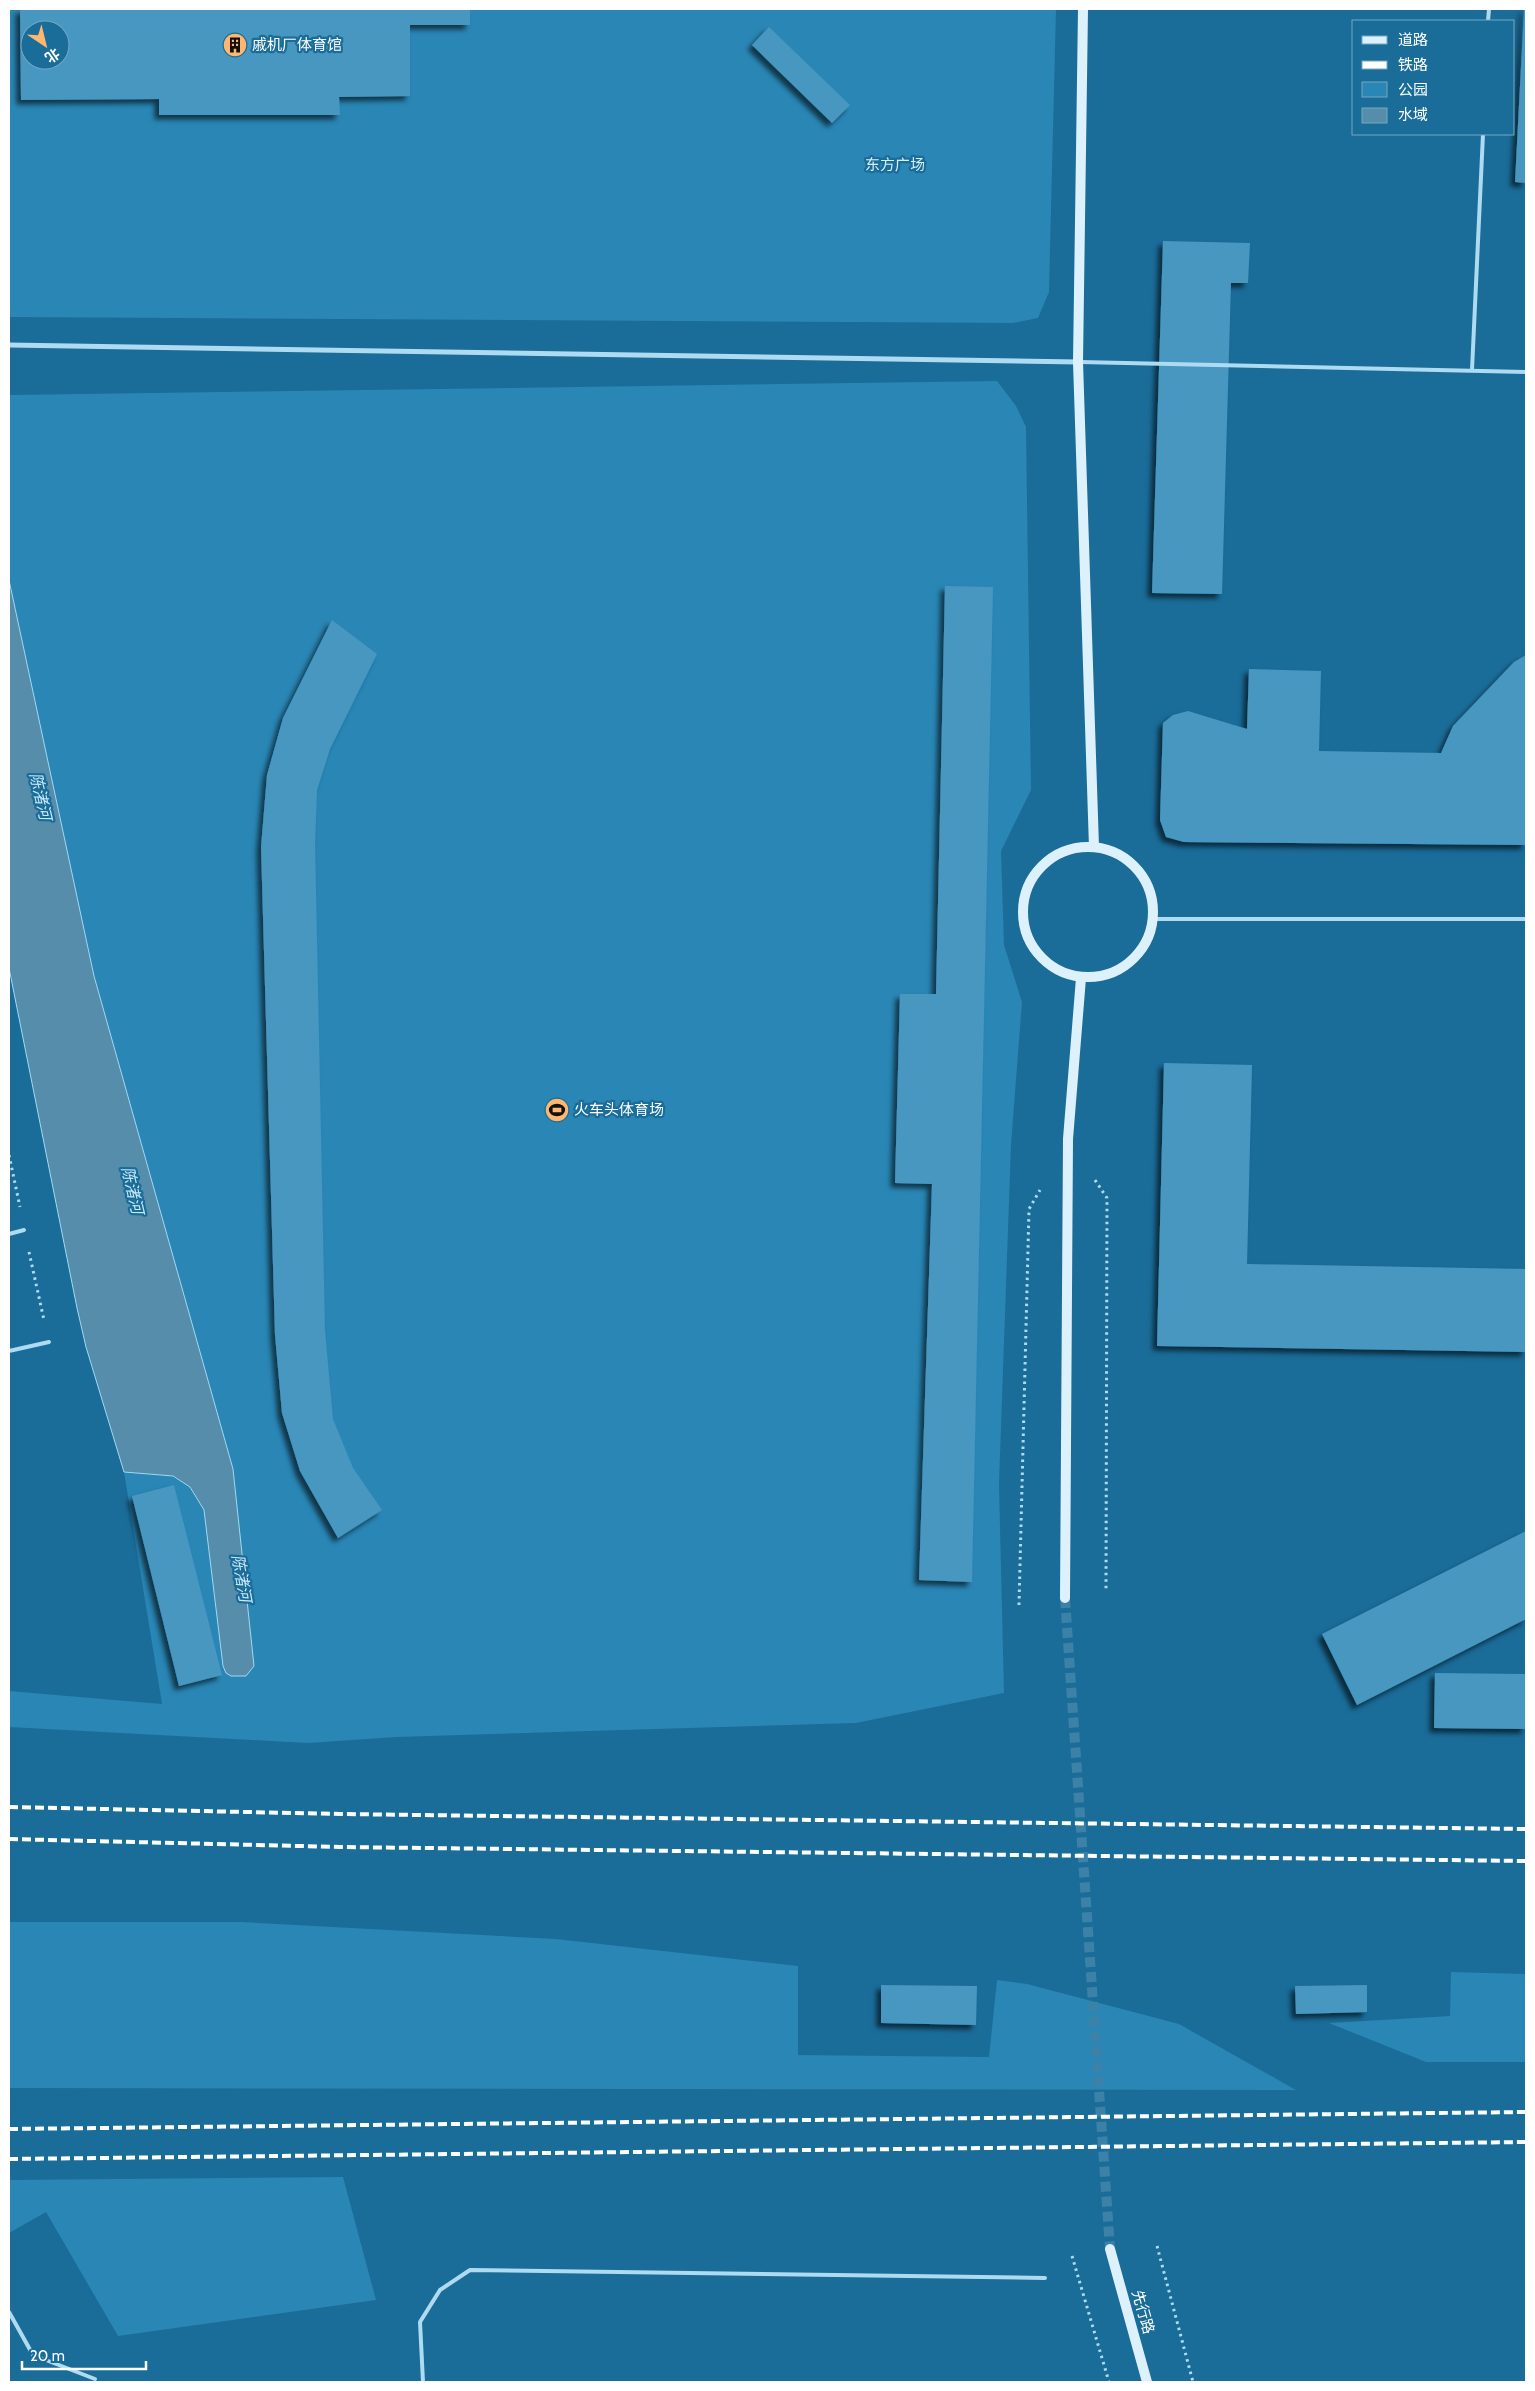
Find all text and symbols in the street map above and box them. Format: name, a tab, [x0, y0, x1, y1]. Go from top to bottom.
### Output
north arrow	[20, 20, 70, 70]
legend	[1352, 20, 1515, 135]
text: 道路	[1398, 31, 1428, 49]
building icon: 戚机厂体育馆	[222, 32, 248, 58]
place label: 戚机厂体育馆	[252, 36, 342, 54]
text: 北	[42, 44, 63, 67]
text: 铁路	[1398, 56, 1428, 74]
text: 公园	[1398, 81, 1428, 99]
text: 水域	[1398, 106, 1428, 124]
park label: 东方广场	[865, 156, 925, 174]
water label: 陈渚河	[26, 771, 56, 825]
sports icon: 火车头体育场	[544, 1097, 570, 1123]
place label: 火车头体育场	[574, 1101, 664, 1119]
water label: 陈渚河	[118, 1165, 148, 1219]
water label: 陈渚河	[228, 1553, 256, 1606]
street label: 先行路	[1128, 2288, 1158, 2336]
scale bar	[22, 2338, 146, 2370]
text: 20 m	[30, 2347, 65, 2365]

